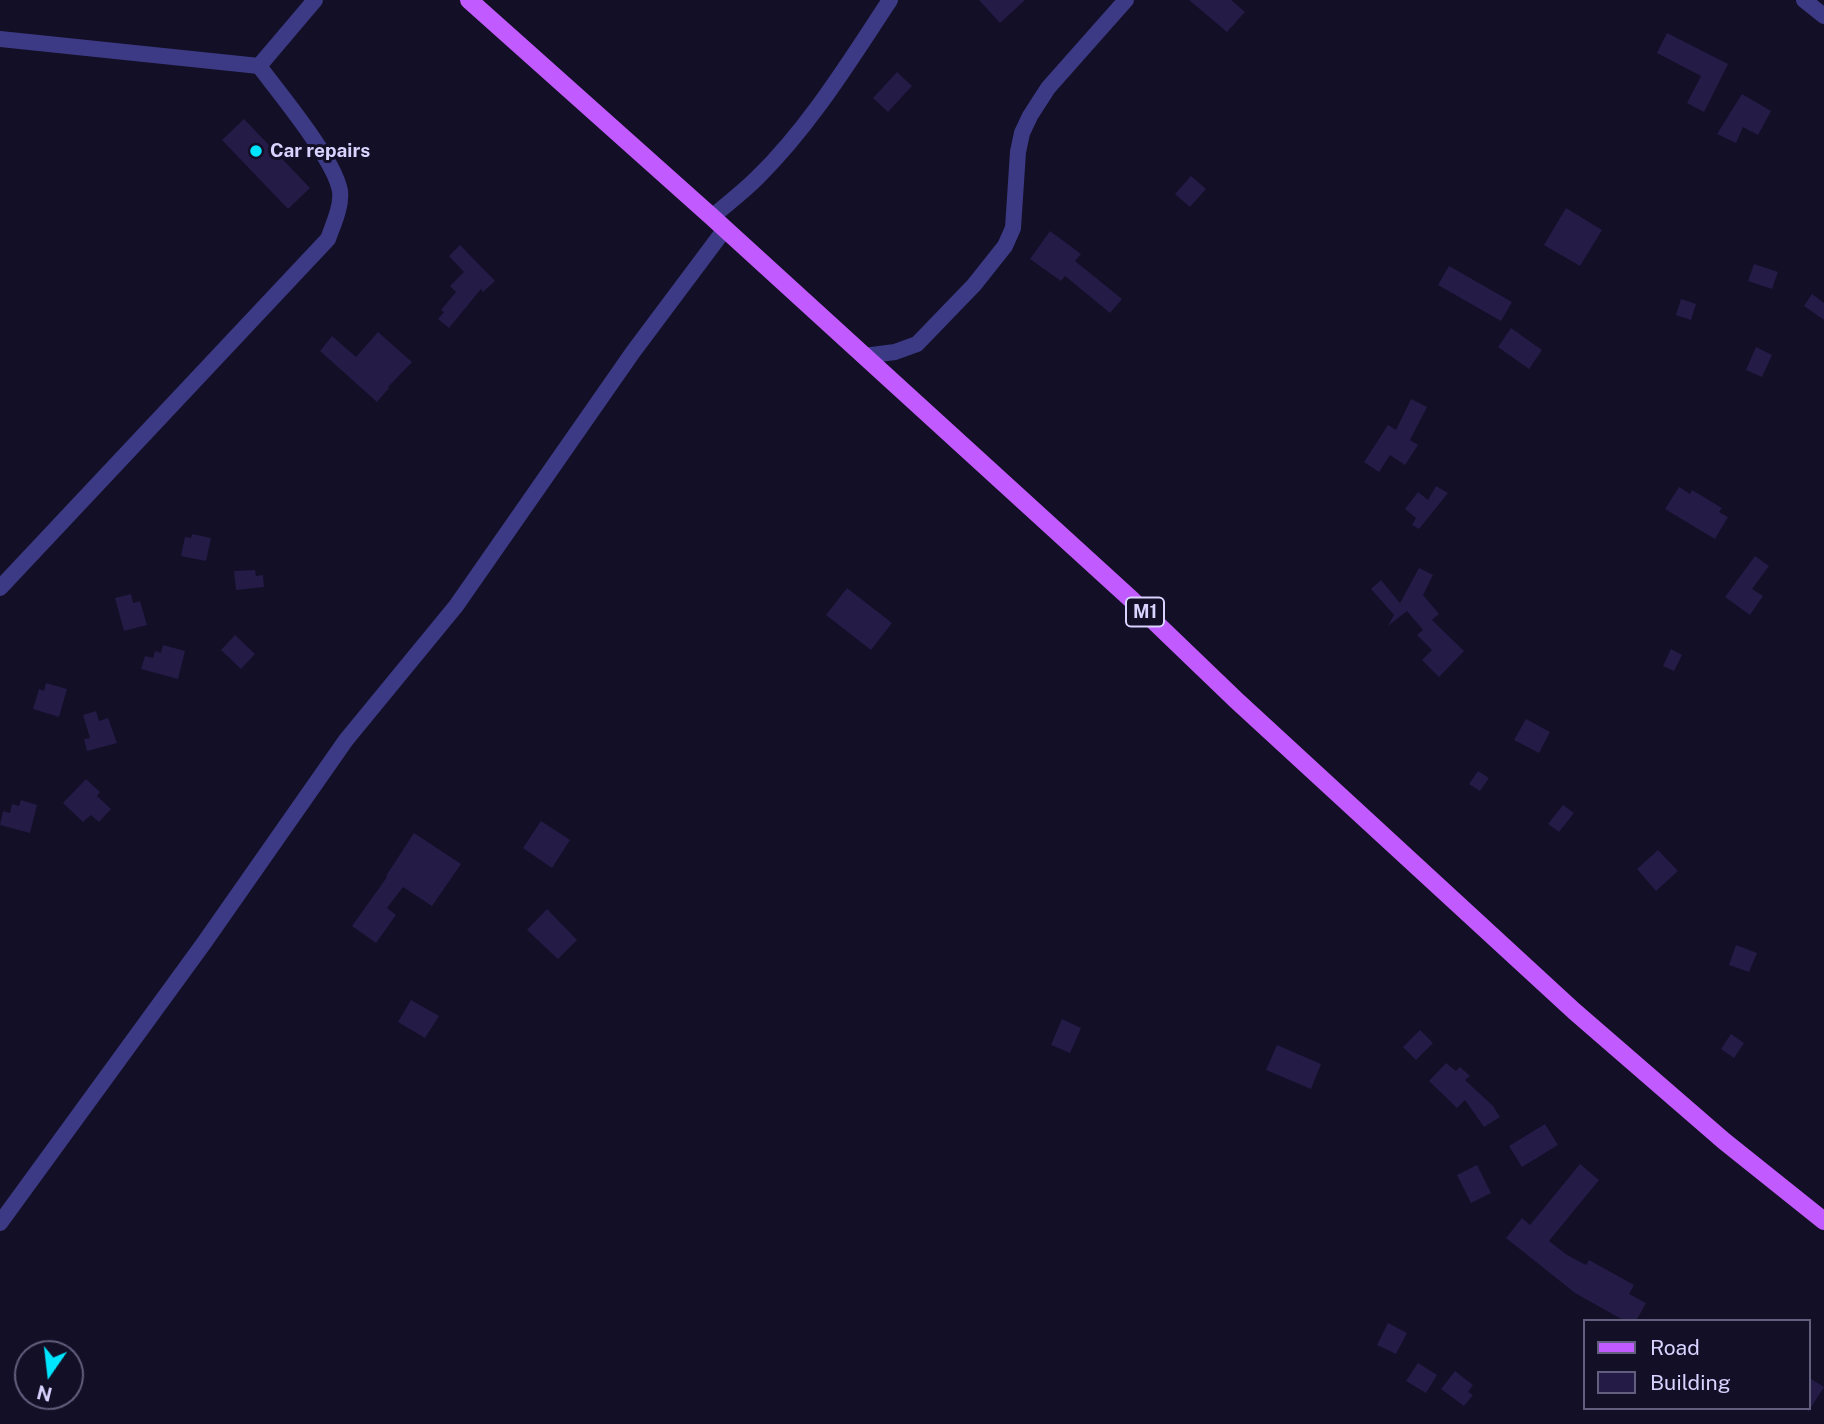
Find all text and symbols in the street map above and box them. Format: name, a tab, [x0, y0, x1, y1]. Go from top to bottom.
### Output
place label: Car repairs	[270, 140, 370, 162]
marker: Car repairs	[248, 143, 264, 159]
road number: M1	[1126, 598, 1164, 626]
legend	[1582, 1319, 1810, 1410]
text: Road	[1650, 1335, 1700, 1360]
north arrow	[14, 1340, 84, 1410]
text: Building	[1650, 1370, 1731, 1395]
text: N	[35, 1381, 54, 1406]

